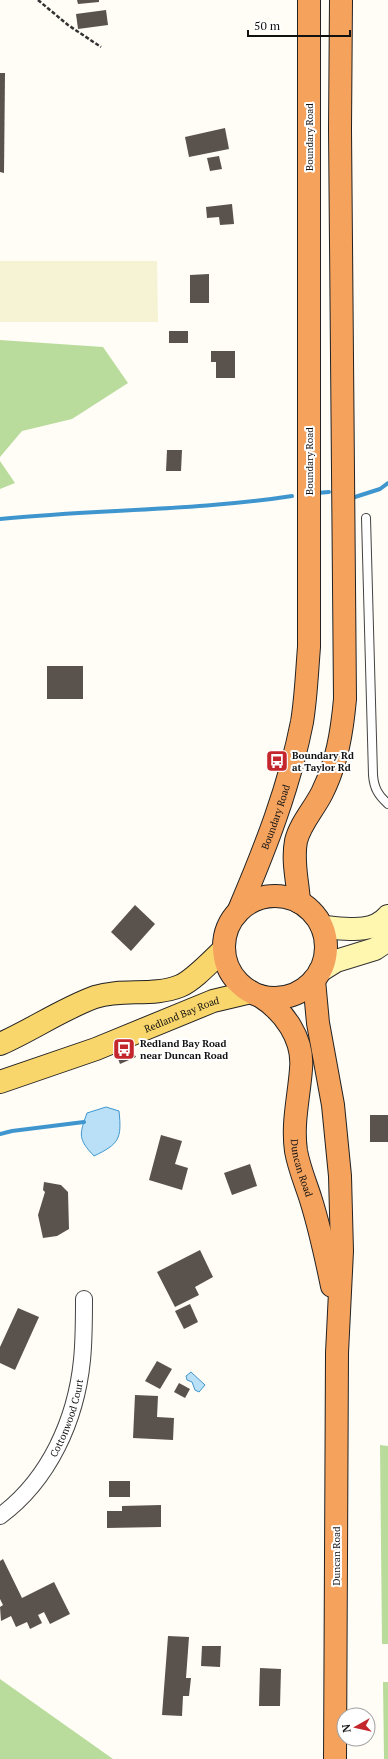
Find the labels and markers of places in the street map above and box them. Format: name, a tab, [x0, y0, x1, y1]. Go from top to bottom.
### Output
bus stop icon: Boundary Rd at Taylor Rd	[264, 748, 290, 774]
place label: Boundary Rd at Taylor Rd	[292, 749, 354, 774]
bus stop icon: Redland Bay Road near Duncan Road	[111, 1036, 137, 1062]
place label: Redland Bay Road near Duncan Road	[140, 1037, 228, 1062]

